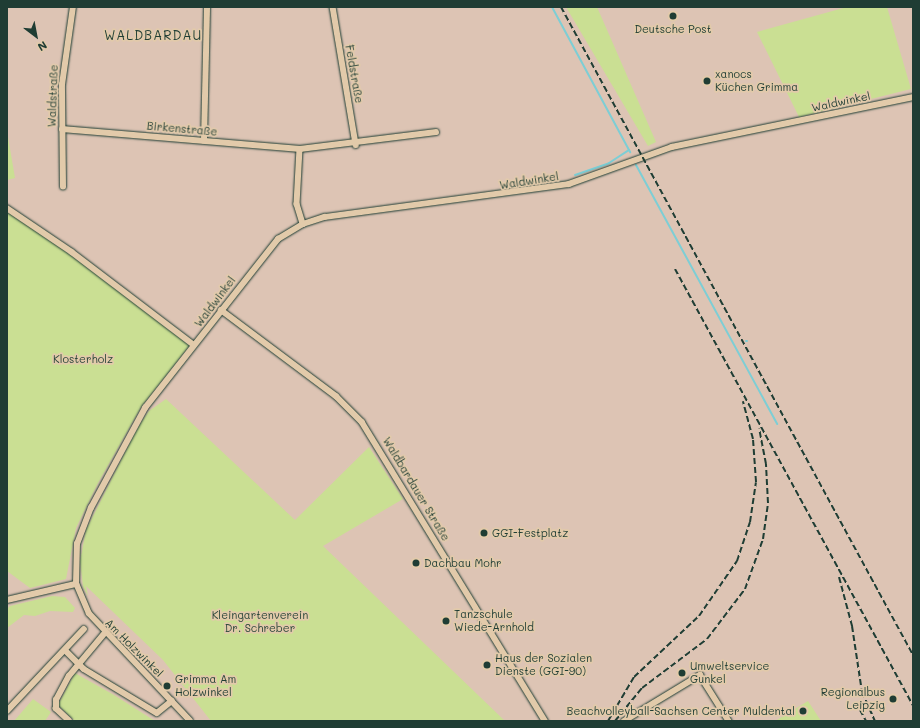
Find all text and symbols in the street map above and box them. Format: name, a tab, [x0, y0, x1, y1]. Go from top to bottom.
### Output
marker: Deutsche Post	[668, 11, 678, 21]
north arrow	[16, 16, 56, 56]
place label: Deutsche Post	[635, 22, 711, 36]
district label: WALDBARDAU	[104, 27, 202, 43]
text: N	[35, 38, 50, 55]
street label: Feldstraße	[342, 44, 366, 104]
street label: Waldstraße	[45, 64, 61, 128]
place label: xanocs Küchen Grimma	[715, 68, 798, 94]
marker: xanocs Küchen Grimma	[702, 76, 712, 86]
street label: Waldwinkel	[810, 89, 872, 115]
street label: Birkenstraße	[146, 119, 218, 139]
street label: Waldwinkel	[499, 170, 559, 192]
street label: Waldwinkel	[192, 274, 238, 330]
park label: Klosterholz	[53, 352, 113, 366]
street label: Waldbardauer Straße	[380, 435, 452, 543]
place label: GGI-Festplatz	[492, 526, 568, 540]
marker: GGI-Festplatz	[479, 528, 489, 538]
place label: Dachbau Mohr	[424, 556, 501, 570]
marker: Dachbau Mohr	[411, 558, 421, 568]
place label: Tanzschule Wiede-Arnhold	[454, 608, 534, 634]
park label: Kleingartenverein Dr. Schreber	[212, 609, 308, 635]
street label: Am Holzwinkel	[102, 616, 166, 680]
marker: Tanzschule Wiede-Arnhold	[441, 616, 451, 626]
place label: Haus der Sozialen Dienste (GGI-90)	[495, 652, 592, 678]
marker: Haus der Sozialen Dienste (GGI-90)	[482, 660, 492, 670]
place label: Umweltservice Gunkel	[690, 660, 769, 686]
marker: Umweltservice Gunkel	[677, 668, 687, 678]
place label: Grimma Am Holzwinkel	[175, 673, 236, 699]
marker: Grimma Am Holzwinkel	[162, 681, 172, 691]
place label: Regionalbus Leipzig	[821, 686, 885, 712]
marker: Regionalbus Leipzig	[888, 694, 898, 704]
place label: Beachvolleyball-Sachsen Center Muldental	[567, 704, 795, 718]
marker: Beachvolleyball-Sachsen Center Muldental	[798, 706, 808, 716]

